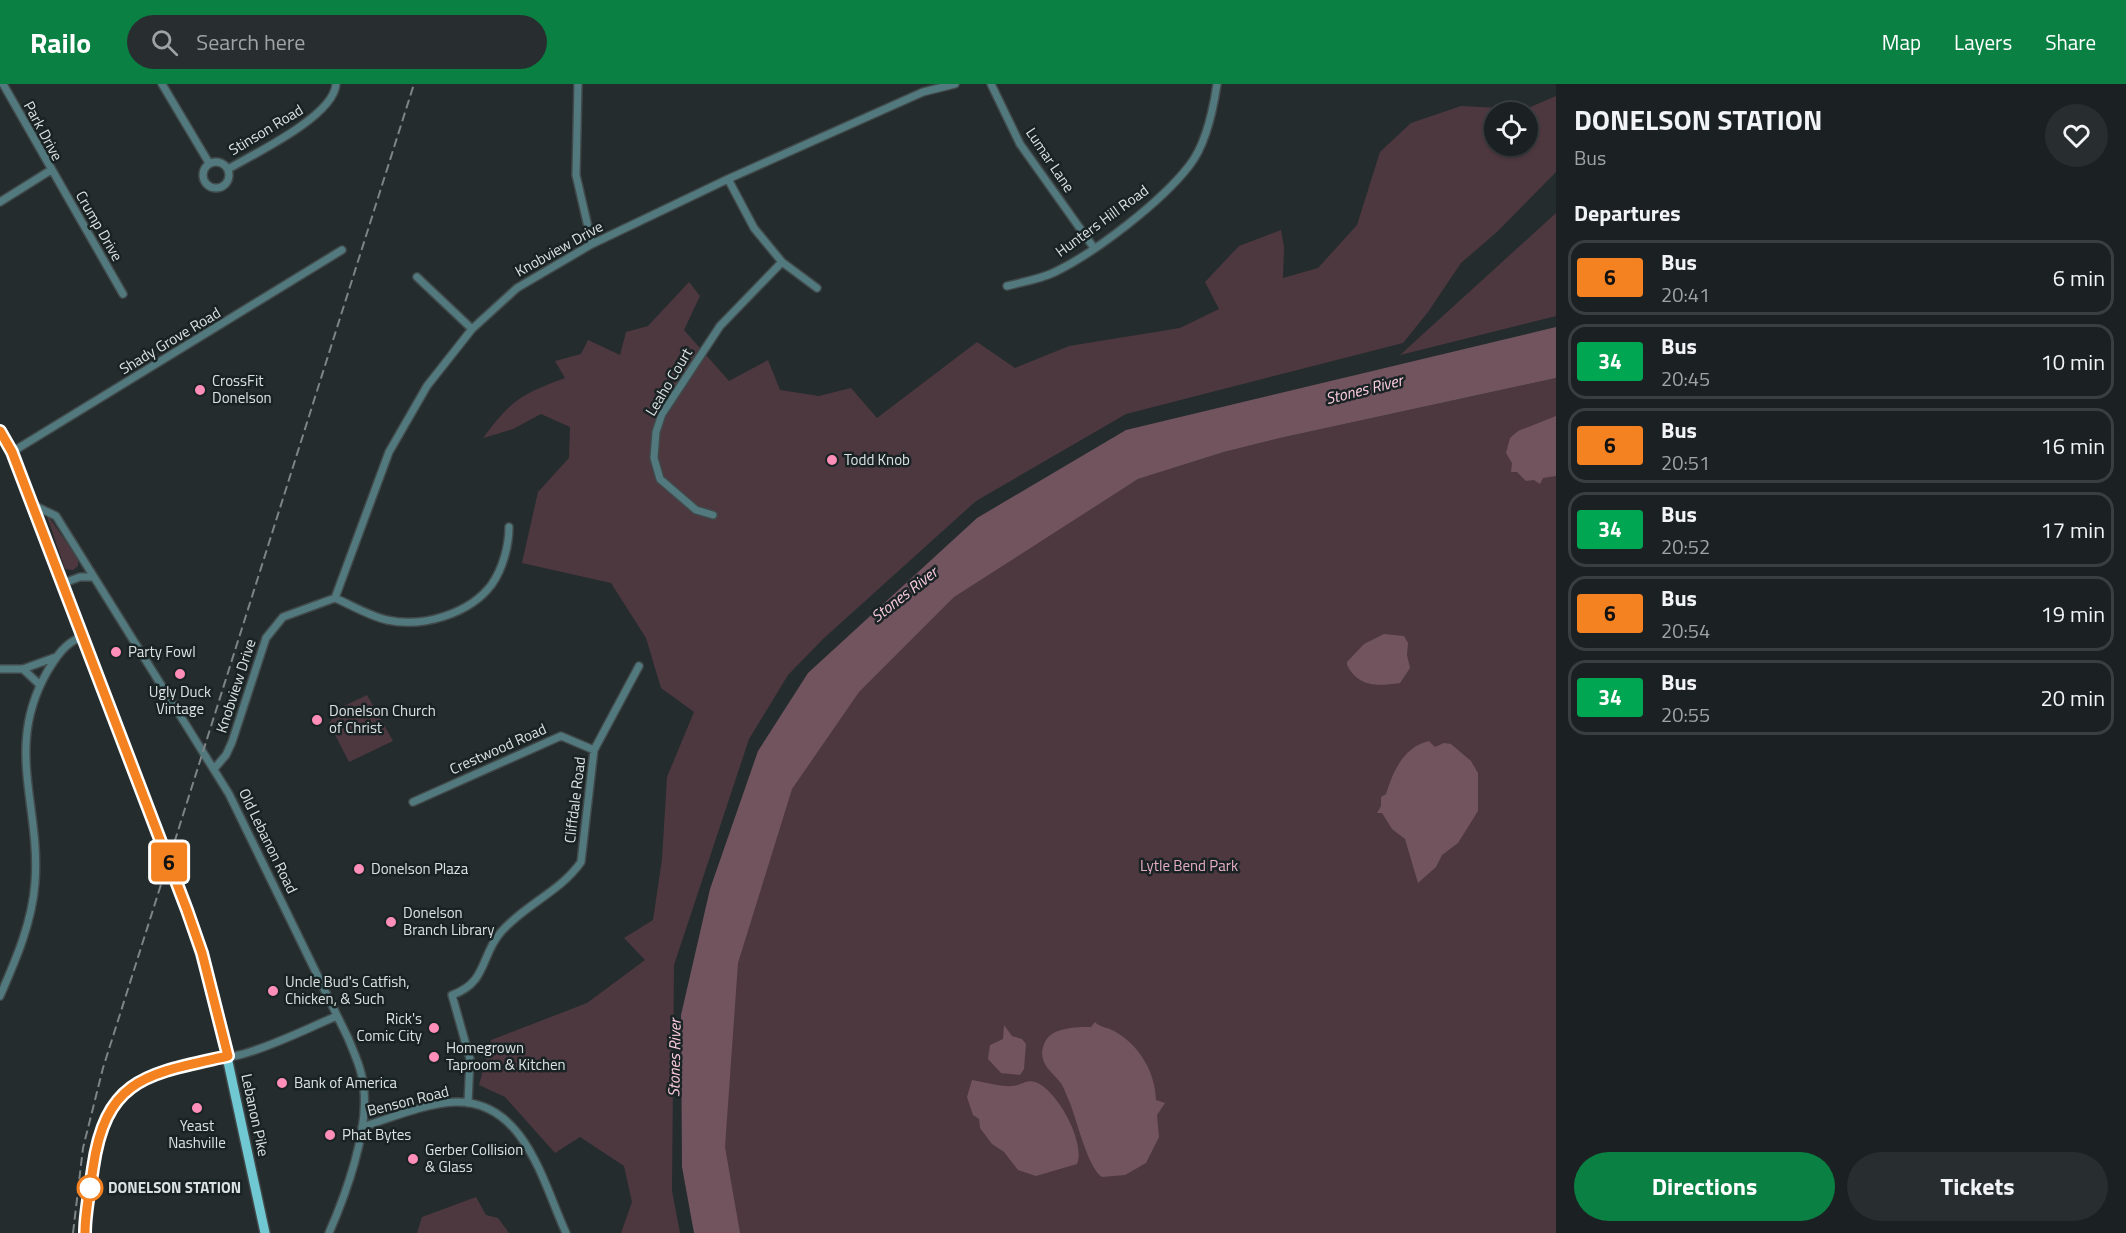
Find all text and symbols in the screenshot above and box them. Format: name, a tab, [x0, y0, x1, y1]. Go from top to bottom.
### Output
search box	[127, 15, 547, 69]
text: Railo	[30, 21, 91, 64]
text: Search here	[196, 25, 305, 59]
icon: search	[148, 26, 181, 59]
text: Map	[1882, 26, 1921, 58]
text: Layers	[1954, 26, 2012, 58]
text: Share	[2045, 26, 2096, 58]
street label: Park Drive	[18, 97, 69, 165]
street label: Stinson Road	[224, 98, 307, 161]
text: DONELSON STATION	[1574, 98, 1822, 141]
map controls	[1484, 102, 1538, 156]
button: locate	[1484, 102, 1538, 156]
button: heart	[2045, 104, 2108, 167]
street label: Lumar Lane	[1020, 123, 1081, 197]
text: Bus	[1574, 142, 1606, 173]
street label: Hunters Hill Road	[1050, 179, 1153, 262]
street label: Crump Drive	[70, 186, 129, 265]
text: Departures	[1574, 196, 1681, 230]
street label: Knobview Drive	[510, 215, 607, 282]
text: Bus	[1661, 245, 1697, 279]
text: 6	[1604, 261, 1616, 293]
text: 6 min	[2053, 261, 2105, 295]
text: 20:41	[1661, 279, 1710, 310]
street label: Shady Grove Road	[115, 301, 225, 380]
text: Bus	[1661, 329, 1697, 363]
street label: Leaho Court	[639, 343, 698, 420]
text: 34	[1598, 345, 1622, 377]
text: 10 min	[2040, 345, 2105, 379]
text: 20:45	[1661, 363, 1710, 394]
water label: Stones River	[1323, 367, 1407, 410]
place label: CrossFit Donelson	[212, 369, 272, 409]
marker: CrossFit Donelson	[193, 383, 207, 397]
text: Bus	[1661, 413, 1697, 447]
text: 6	[1604, 429, 1616, 461]
text: 16 min	[2040, 429, 2105, 463]
text: 20:51	[1661, 447, 1710, 478]
place label: Todd Knob	[844, 448, 910, 471]
marker: Todd Knob	[825, 453, 839, 467]
text: Bus	[1661, 497, 1697, 531]
text: 34	[1598, 513, 1622, 545]
text: 17 min	[2040, 513, 2105, 547]
text: 20:52	[1661, 531, 1710, 562]
water label: Stones River	[866, 559, 944, 628]
text: Bus	[1661, 581, 1697, 615]
text: 6	[1604, 597, 1616, 629]
text: 19 min	[2040, 597, 2105, 631]
text: 20:54	[1661, 615, 1710, 646]
street label: Knobview Drive	[209, 636, 262, 736]
place label: Party Fowl	[128, 640, 196, 663]
marker: Party Fowl	[109, 645, 123, 659]
text: Bus	[1661, 665, 1697, 699]
marker: Ugly Duck Vintage	[173, 667, 187, 681]
place label: Ugly Duck Vintage	[149, 680, 211, 720]
text: 34	[1598, 681, 1622, 713]
text: 20 min	[2040, 681, 2105, 715]
place label: Donelson Church of Christ	[329, 699, 436, 739]
text: 20:55	[1661, 699, 1710, 730]
marker: Donelson Church of Christ	[310, 713, 324, 727]
street label: Crestwood Road	[446, 717, 550, 780]
street label: Cliffdale Road	[558, 755, 591, 845]
street label: Old Lebanon Road	[233, 784, 304, 897]
line badge: 6	[150, 842, 189, 882]
text: 6	[163, 846, 175, 878]
park label: Lytle Bend Park	[1140, 854, 1238, 877]
place label: Donelson Plaza	[371, 857, 469, 880]
marker: Donelson Plaza	[352, 862, 366, 876]
place label: Donelson Branch Library	[403, 901, 494, 941]
marker: Donelson Branch Library	[384, 915, 398, 929]
place label: Uncle Bud's Catfish, Chicken, & Such	[285, 970, 410, 1010]
marker: Uncle Bud's Catfish, Chicken, & Such	[266, 984, 280, 998]
place label: Rick's Comic City	[356, 1007, 422, 1047]
water label: Stones River	[661, 1017, 687, 1097]
marker: Rick's Comic City	[427, 1021, 441, 1035]
place label: Homegrown Taproom & Kitchen	[446, 1036, 566, 1076]
marker: Homegrown Taproom & Kitchen	[427, 1050, 441, 1064]
street label: Lebanon Pike	[235, 1071, 275, 1158]
place label: Bank of America	[294, 1071, 398, 1094]
marker: Bank of America	[275, 1076, 289, 1090]
street label: Benson Road	[365, 1079, 451, 1122]
marker: Yeast Nashville	[190, 1101, 204, 1115]
place label: Yeast Nashville	[168, 1114, 226, 1154]
place label: Phat Bytes	[342, 1123, 411, 1146]
marker: Phat Bytes	[323, 1128, 337, 1142]
place label: Gerber Collision & Glass	[425, 1138, 523, 1178]
marker: Gerber Collision & Glass	[406, 1152, 420, 1166]
button: Directions	[1574, 1152, 1835, 1221]
button: Tickets	[1847, 1152, 2108, 1221]
marker: DONELSON STATION	[77, 1175, 103, 1201]
place label: DONELSON STATION	[108, 1176, 241, 1199]

